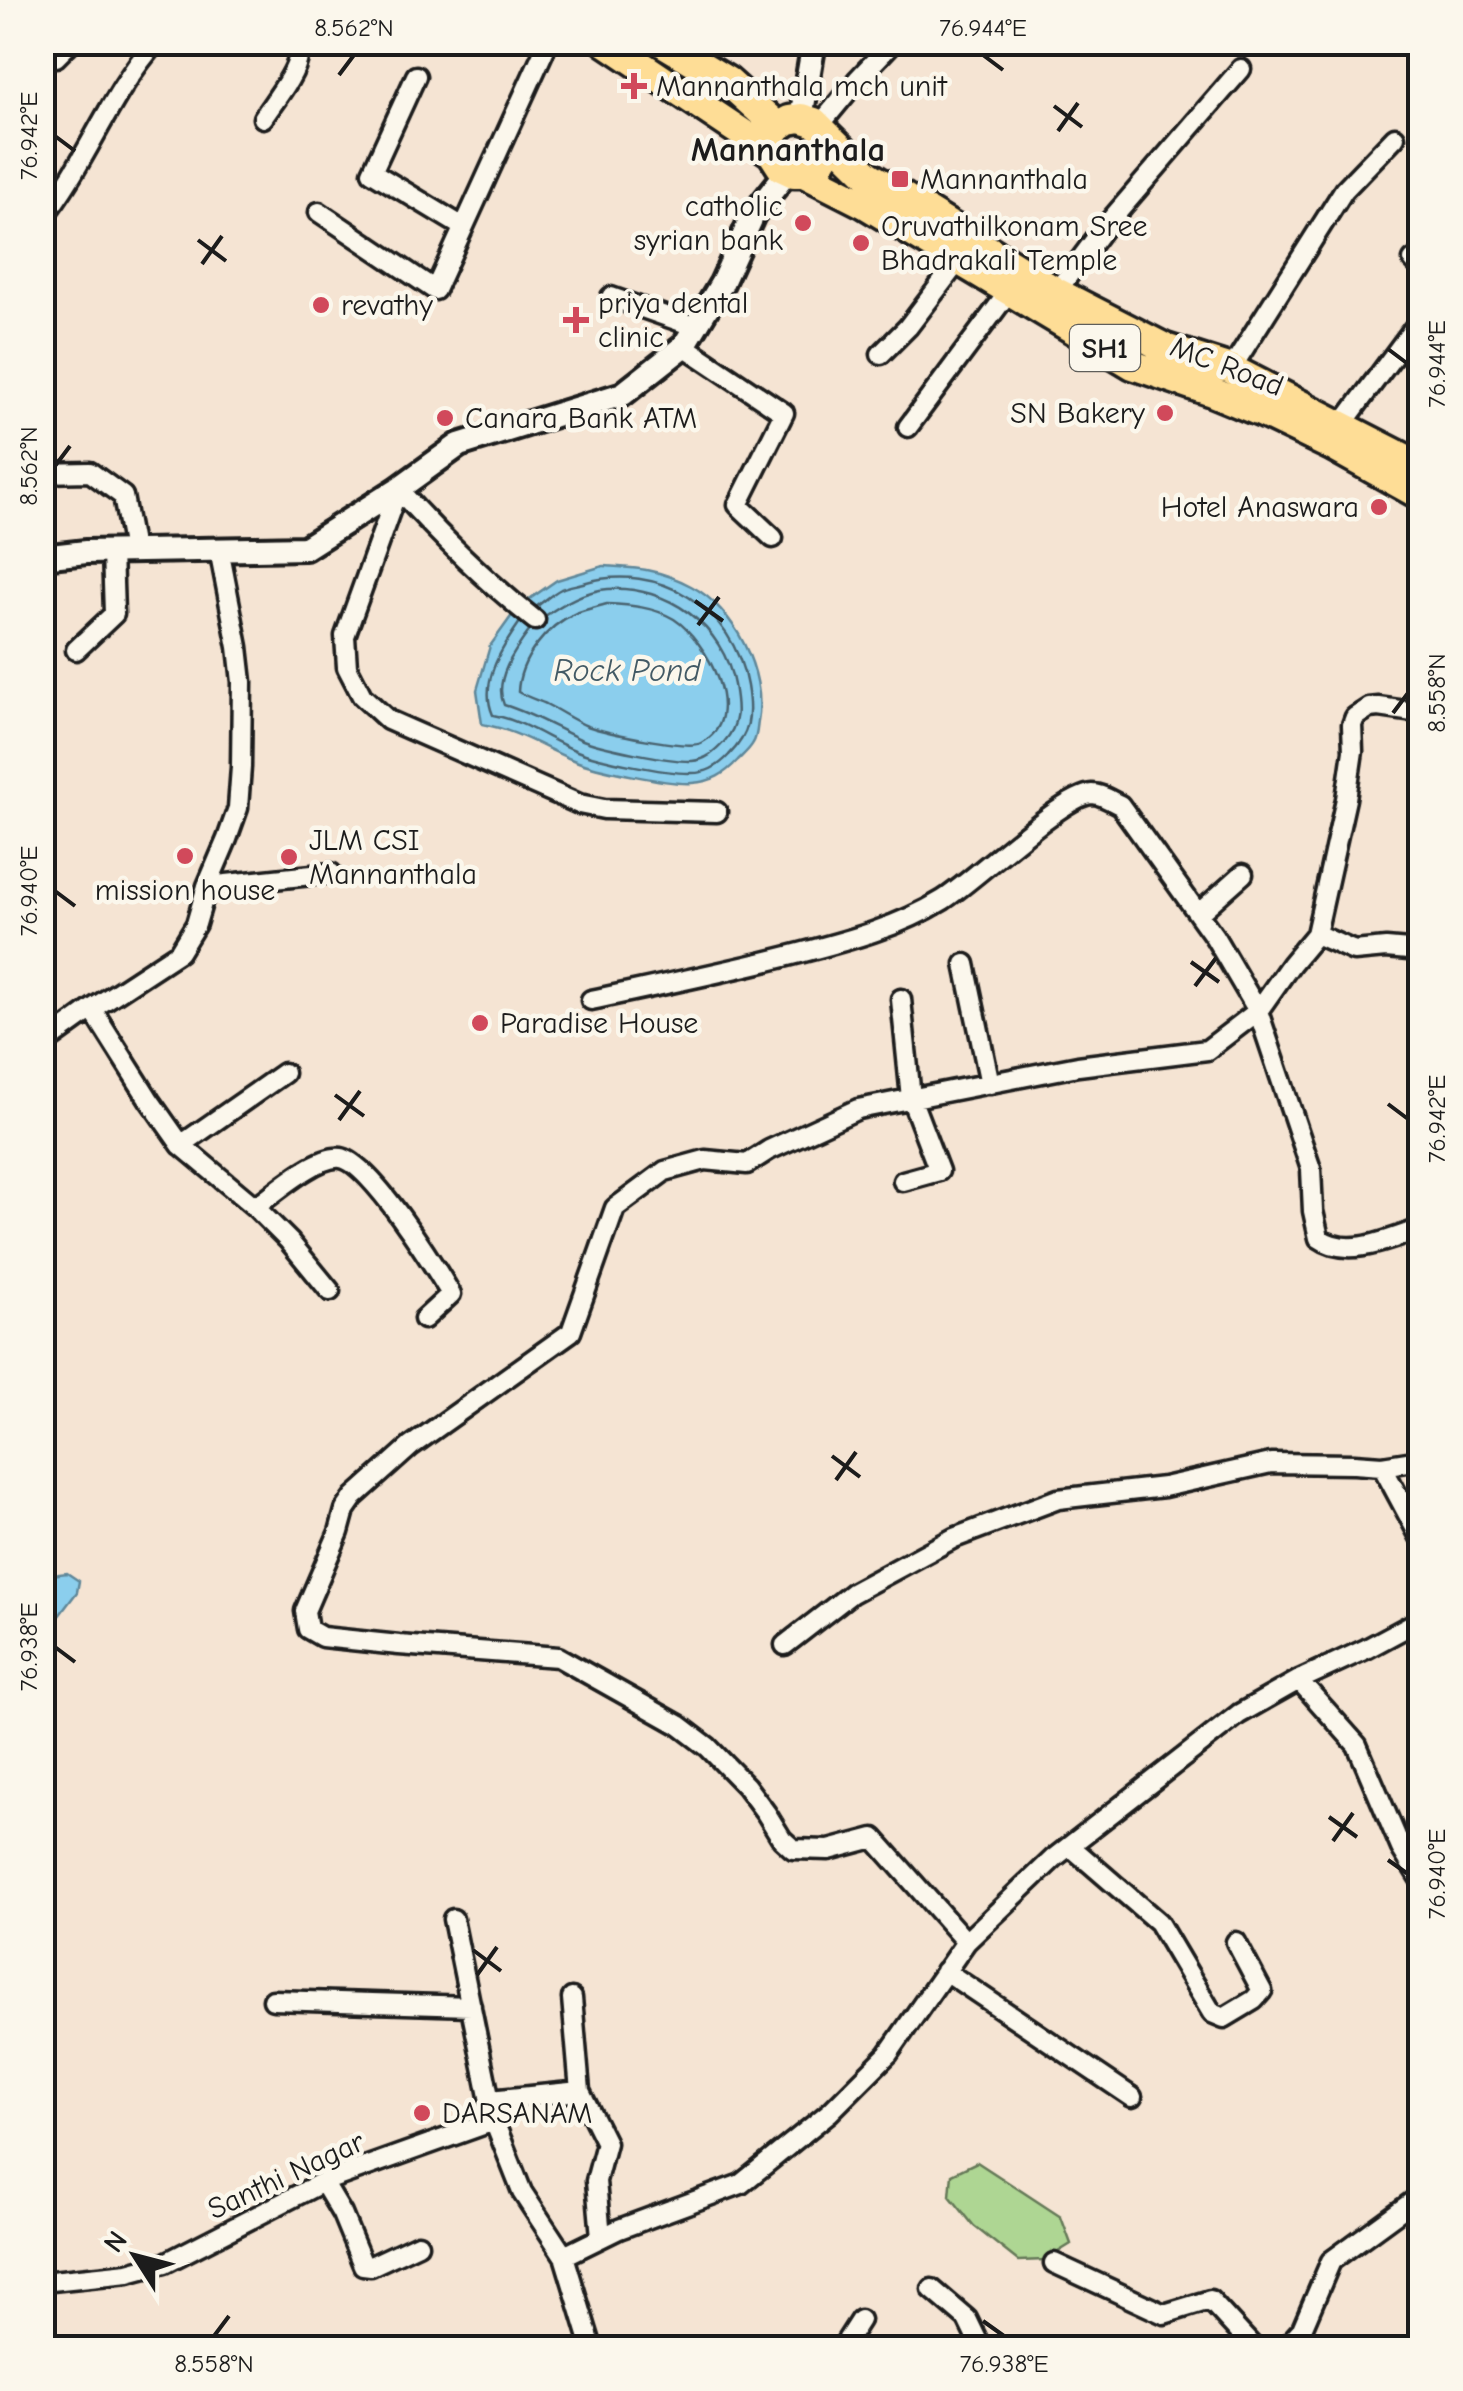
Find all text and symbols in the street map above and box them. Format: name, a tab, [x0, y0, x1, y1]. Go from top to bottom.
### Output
text: 8.562°N	[314, 13, 394, 42]
text: 76.944°E	[939, 13, 1027, 42]
place label: Mannanthala mch unit	[656, 69, 948, 104]
marker: Mannanthala mch unit	[621, 73, 647, 99]
text: 76.942°E	[14, 92, 43, 180]
district label: Mannanthala	[691, 129, 885, 170]
place label: Mannanthala	[920, 162, 1088, 197]
marker: Mannanthala	[889, 168, 911, 190]
place label: catholic syrian bank	[634, 189, 783, 258]
place label: Oruvathilkonam Sree Bhadrakali Temple	[881, 209, 1148, 278]
marker: catholic syrian bank	[792, 212, 814, 234]
marker: Oruvathilkonam Sree Bhadrakali Temple	[850, 232, 872, 254]
place label: priya dental clinic	[598, 286, 748, 355]
place label: revathy	[341, 288, 433, 323]
marker: revathy	[310, 294, 332, 316]
marker: priya dental clinic	[563, 307, 589, 333]
text: 76.944°E	[1422, 320, 1451, 408]
road number: SH1	[1070, 325, 1140, 371]
street label: MC Road	[1165, 329, 1288, 404]
place label: SN Bakery	[1010, 396, 1146, 431]
place label: Canara Bank ATM	[465, 401, 697, 436]
marker: SN Bakery	[1154, 402, 1176, 424]
marker: Canara Bank ATM	[434, 407, 456, 429]
text: 8.562°N	[14, 426, 43, 506]
place label: Hotel Anaswara	[1161, 490, 1359, 525]
marker: Hotel Anaswara	[1368, 496, 1390, 518]
water label: Rock Pond	[553, 652, 702, 689]
text: 8.558°N	[1422, 653, 1451, 733]
place label: JLM CSI Mannanthala	[309, 823, 477, 892]
marker: mission house	[174, 845, 196, 867]
text: 76.940°E	[14, 846, 43, 936]
marker: JLM CSI Mannanthala	[278, 846, 300, 868]
place label: mission house	[95, 873, 275, 908]
place label: Paradise House	[500, 1006, 698, 1041]
marker: Paradise House	[469, 1012, 491, 1034]
text: 76.942°E	[1422, 1075, 1451, 1163]
text: 76.938°E	[14, 1602, 43, 1692]
text: 76.940°E	[1422, 1829, 1451, 1919]
place label: DARSANAM	[442, 2096, 592, 2131]
marker: DARSANAM	[411, 2102, 433, 2124]
street label: Santhi Nagar	[202, 2124, 370, 2227]
north arrow	[85, 2206, 185, 2306]
text: N	[97, 2225, 134, 2259]
text: 8.558°N	[174, 2349, 254, 2378]
text: 76.938°E	[959, 2349, 1049, 2378]

